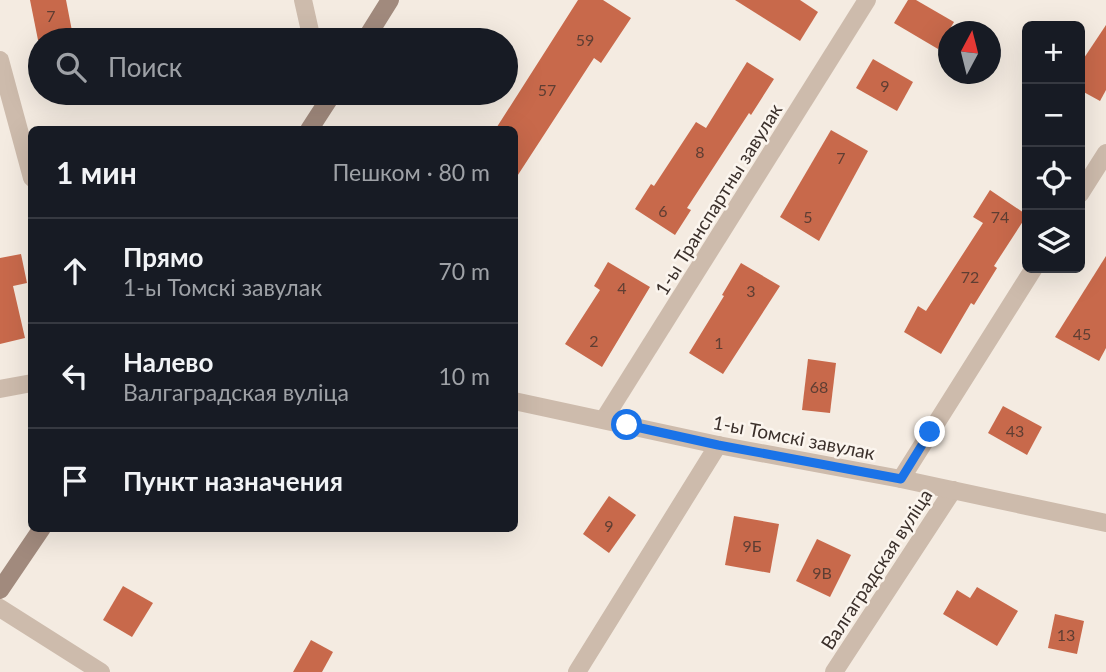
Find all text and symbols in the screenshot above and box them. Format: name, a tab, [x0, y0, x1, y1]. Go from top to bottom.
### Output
house number: 7	[46, 6, 56, 25]
north arrow	[938, 21, 1001, 84]
map controls	[1022, 21, 1085, 273]
button: +	[1022, 21, 1085, 84]
search box	[28, 28, 518, 105]
house number: 59	[576, 30, 594, 49]
icon: search	[52, 48, 90, 86]
text: Поиск	[108, 51, 182, 83]
house number: 9	[880, 76, 890, 95]
house number: 57	[538, 80, 556, 99]
button: −	[1022, 84, 1085, 147]
street label: 1-ы Транспартны завулак	[650, 99, 787, 299]
house number: 8	[695, 142, 705, 161]
button: locate	[1022, 147, 1085, 210]
house number: 7	[836, 148, 846, 167]
text: 1 мин	[56, 154, 137, 190]
text: Пешком · 80 m	[332, 158, 490, 186]
house number: 6	[658, 201, 668, 220]
house number: 5	[803, 207, 813, 226]
house number: 74	[991, 207, 1009, 226]
button: layers	[1022, 210, 1085, 273]
text: Прямо	[123, 241, 204, 273]
icon: ahead	[56, 252, 94, 290]
text: 70 m	[439, 257, 490, 285]
house number: 72	[961, 267, 979, 286]
text: 1-ы Томскі завулак	[123, 273, 322, 301]
house number: 4	[617, 278, 627, 297]
house number: 3	[746, 281, 756, 300]
house number: 45	[1073, 324, 1091, 343]
house number: 2	[589, 331, 599, 350]
house number: 1	[714, 333, 724, 352]
text: Налево	[123, 346, 213, 378]
icon: left	[56, 357, 94, 395]
text: 10 m	[439, 362, 490, 390]
house number: 68	[810, 377, 828, 396]
text: Валгаградская вуліца	[123, 378, 349, 406]
route start	[611, 409, 642, 440]
street label: 1-ы Томскі завулак	[711, 410, 877, 464]
route end	[914, 416, 945, 447]
house number: 43	[1006, 421, 1024, 440]
icon: arrive	[56, 462, 94, 500]
text: Пункт назначения	[123, 465, 343, 497]
street label: Валгаградская вуліца	[816, 484, 936, 654]
house number: 9	[604, 516, 614, 535]
house number: 9Б	[742, 536, 762, 555]
house number: 9В	[812, 563, 832, 582]
house number: 13	[1057, 625, 1075, 644]

